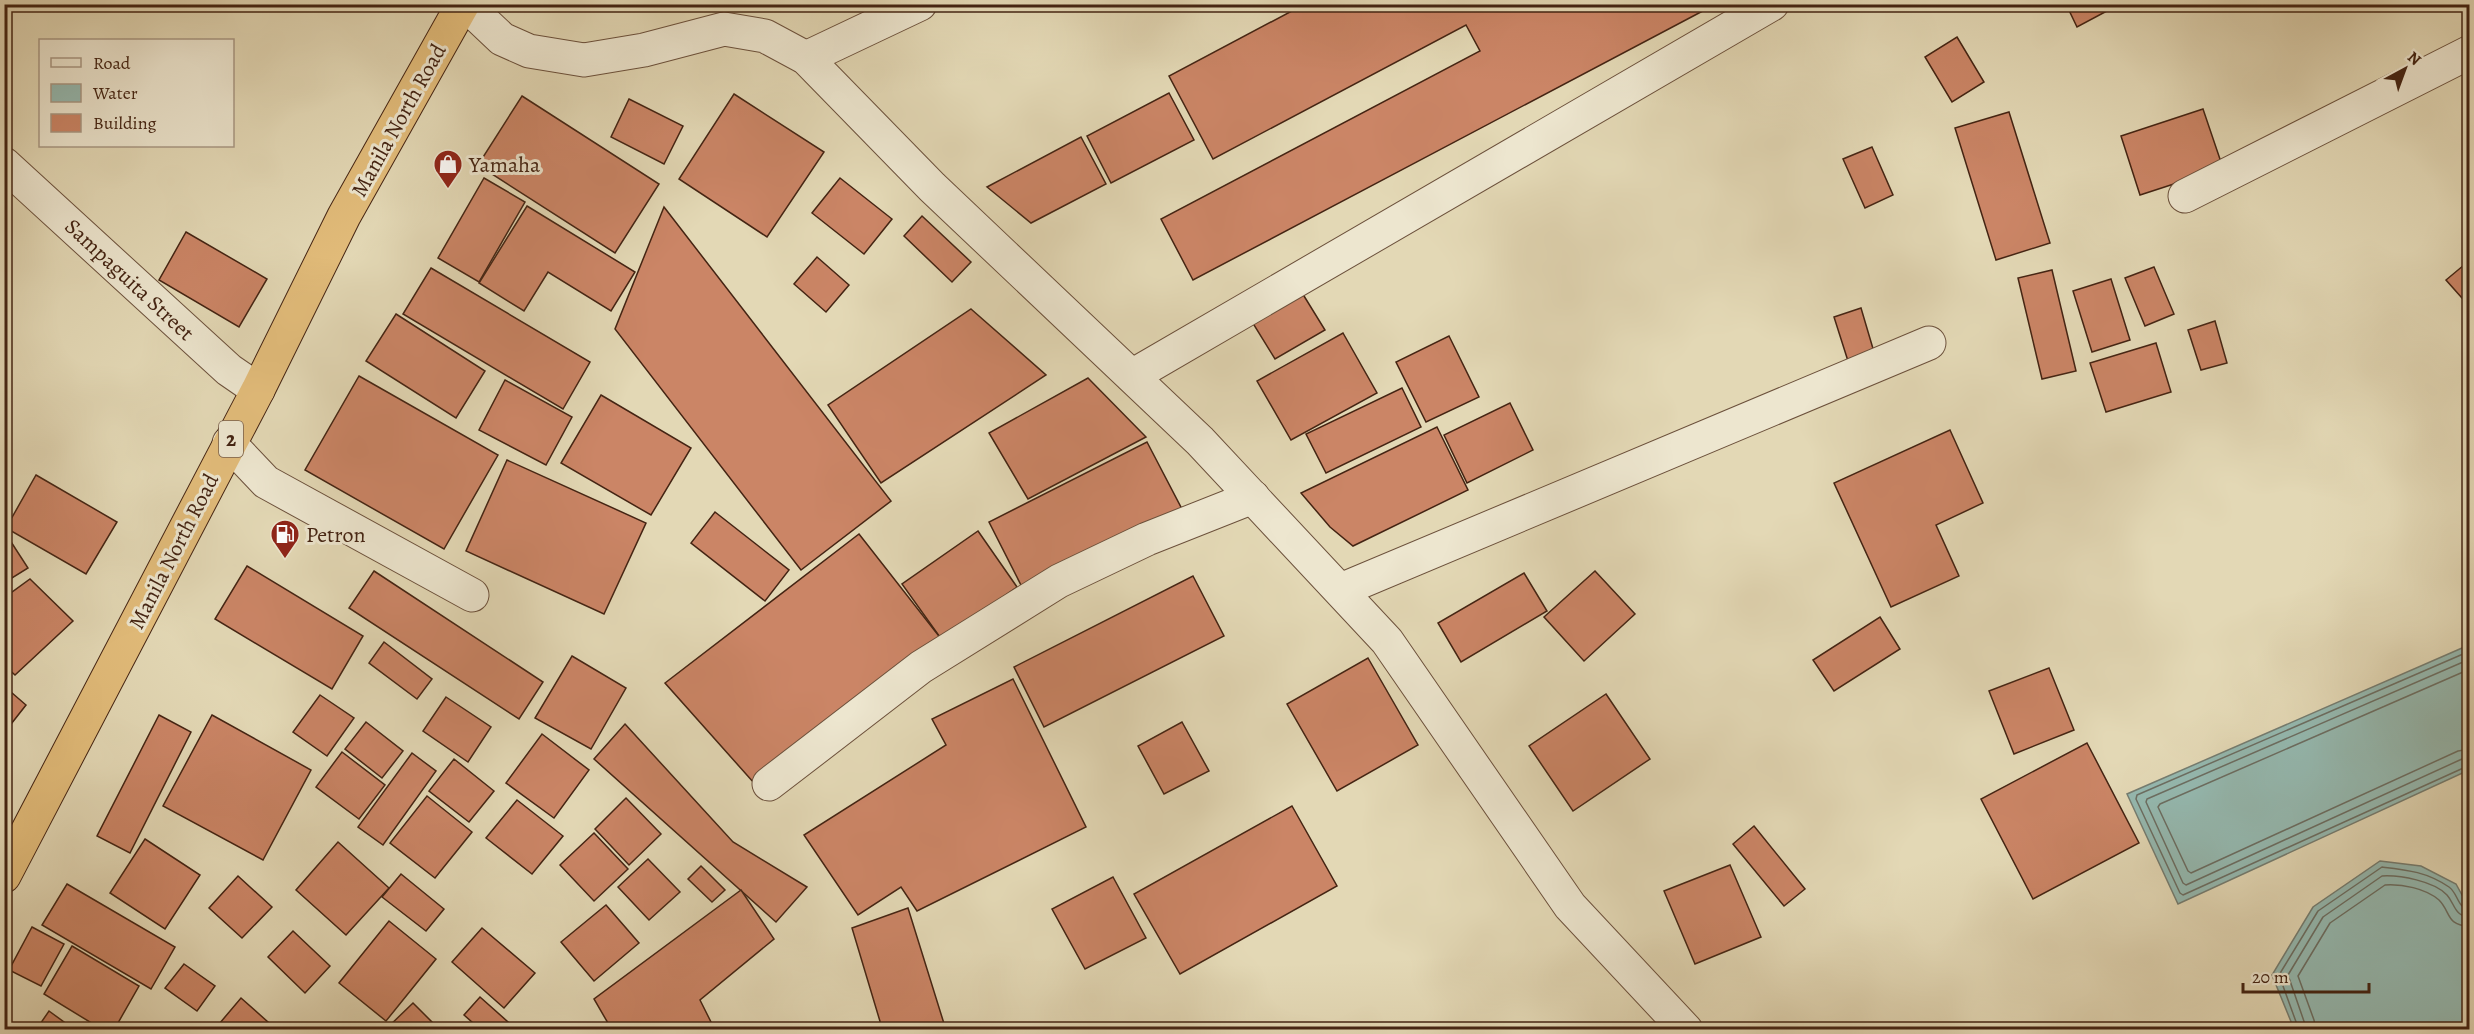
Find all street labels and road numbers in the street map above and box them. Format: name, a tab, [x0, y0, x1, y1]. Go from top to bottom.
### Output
street label: Manila North Road	[344, 38, 453, 202]
street label: Sampaguita Street	[58, 212, 201, 348]
road number: 2	[219, 421, 243, 457]
street label: Manila North Road	[122, 468, 226, 634]

